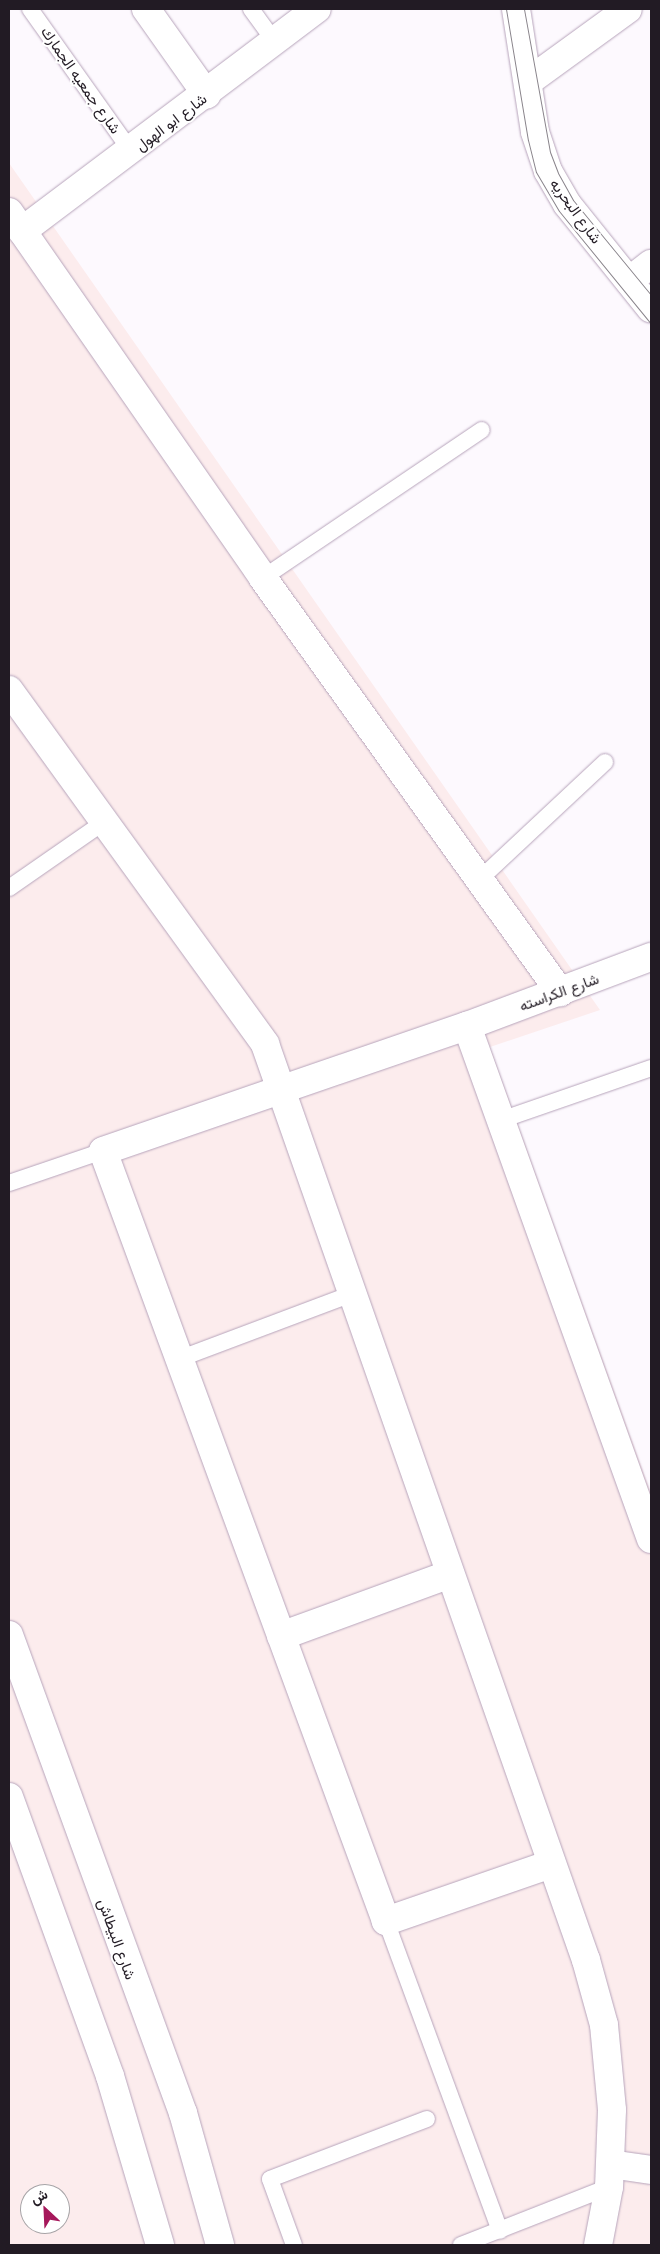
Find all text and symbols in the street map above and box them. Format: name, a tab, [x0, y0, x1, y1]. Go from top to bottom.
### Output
street label: شارع جمعيه الجمارك	[37, 23, 125, 137]
street label: شارع ابو الهول	[132, 89, 210, 155]
street label: شارع البحريه	[546, 175, 606, 247]
street label: شارع الكراسته	[517, 969, 601, 1015]
street label: شارع البيطاش	[94, 1896, 140, 1982]
north arrow	[20, 2184, 70, 2234]
text: ش	[28, 2186, 50, 2207]

